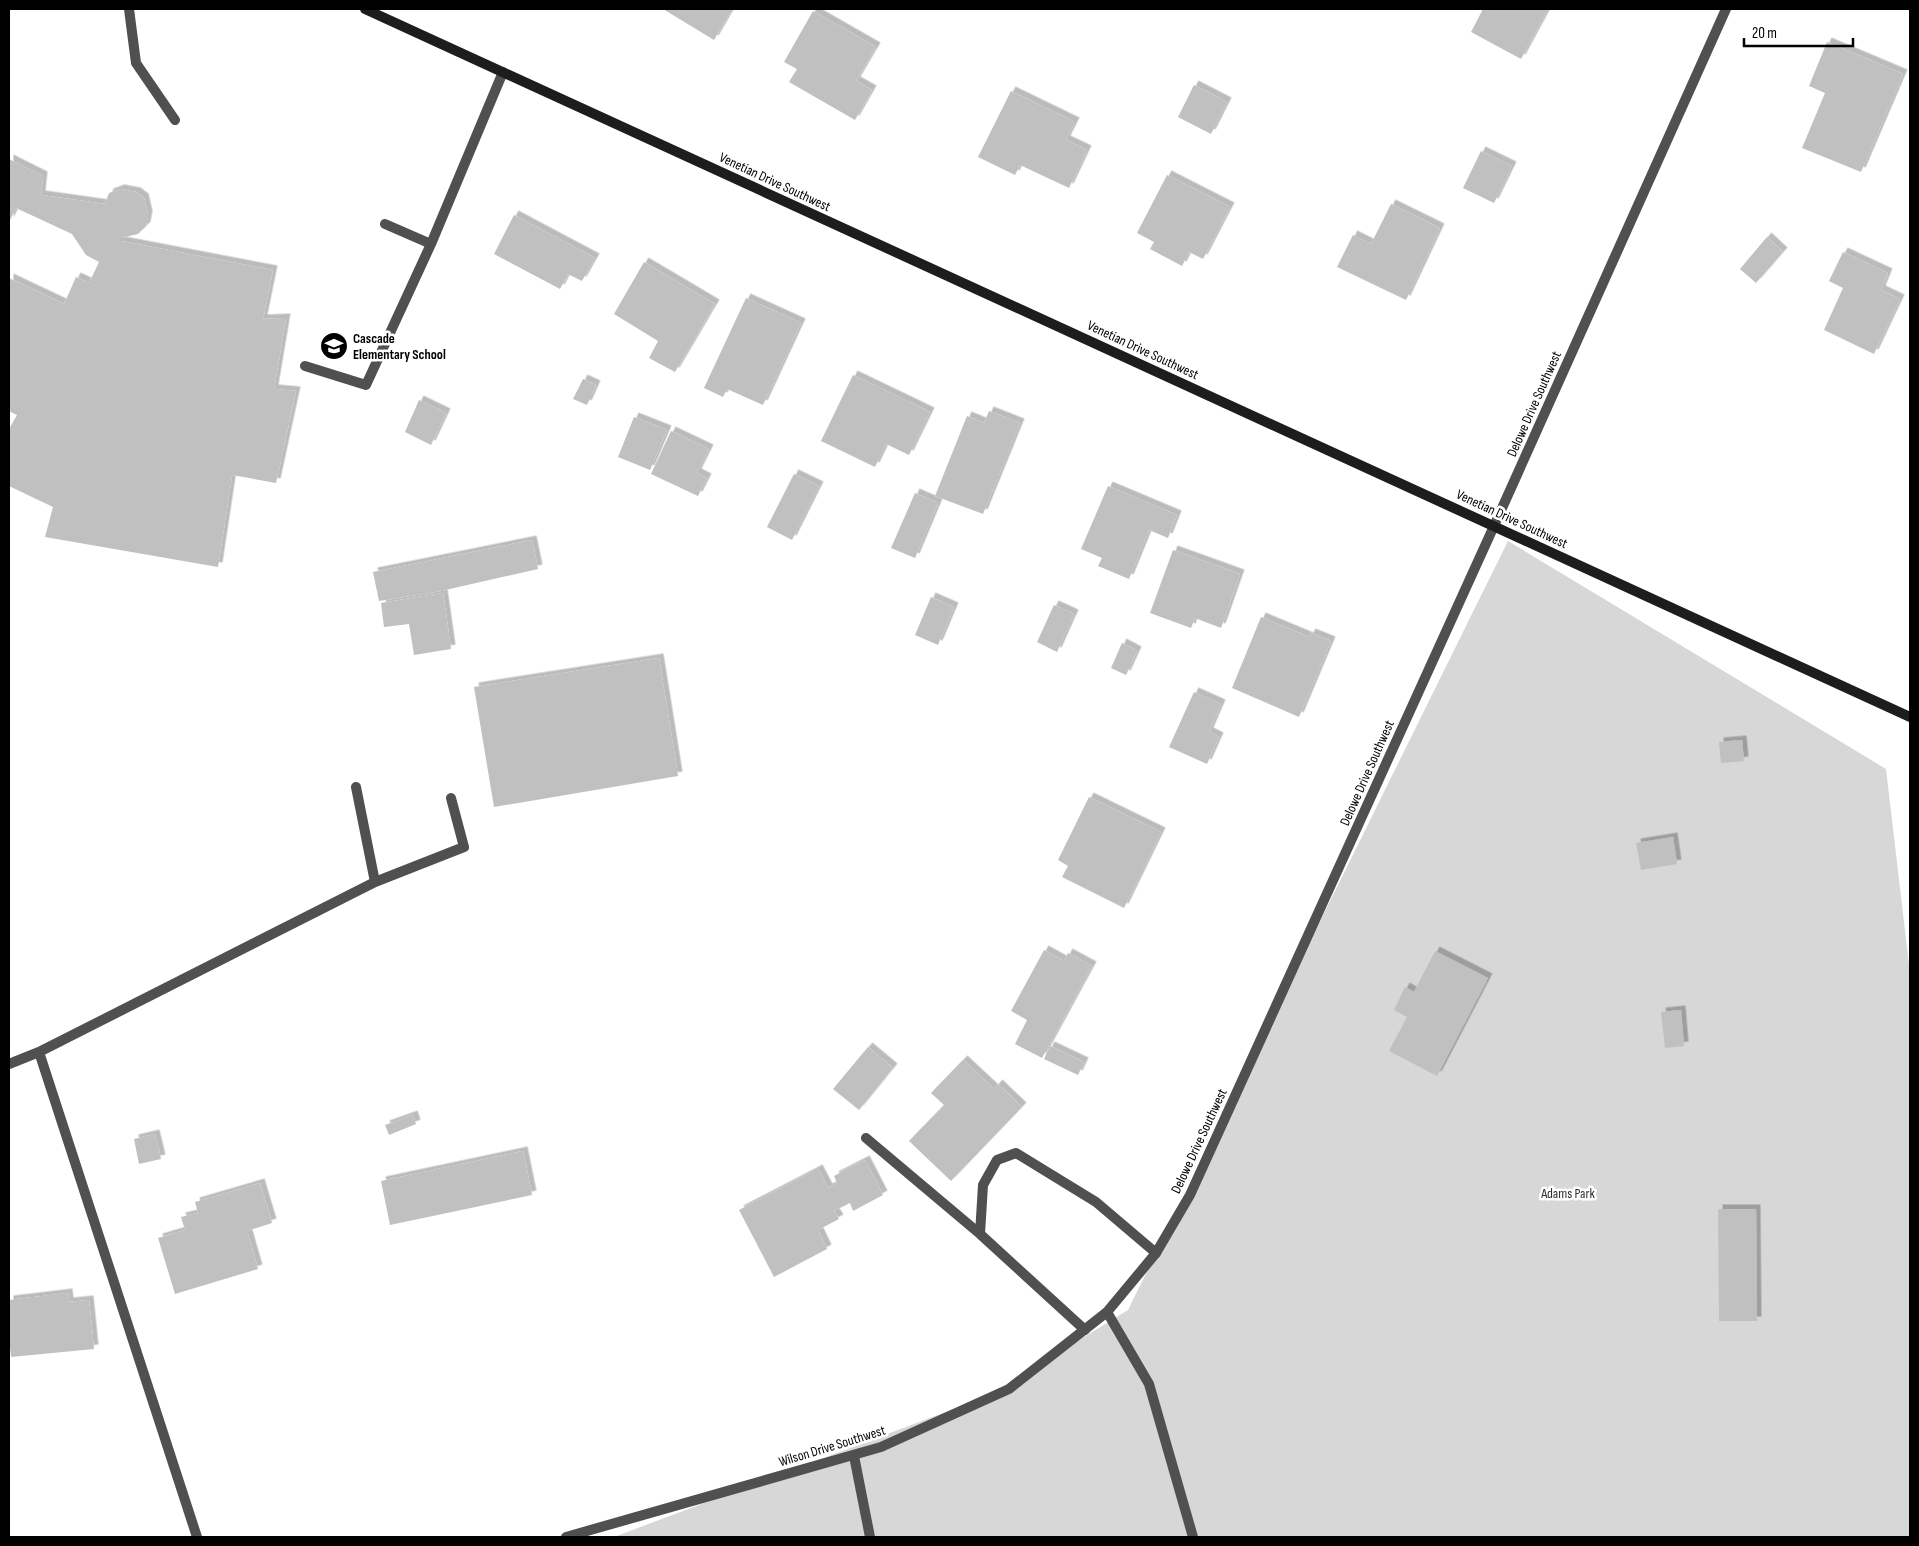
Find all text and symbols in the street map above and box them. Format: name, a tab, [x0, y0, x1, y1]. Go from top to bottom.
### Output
scale bar	[1744, 15, 1853, 47]
text: 20 m	[1752, 24, 1777, 43]
street label: Venetian Drive Southwest	[717, 149, 833, 215]
street label: Venetian Drive Southwest	[1085, 317, 1201, 383]
place label: Cascade Elementary School	[353, 330, 446, 363]
school or university icon: Cascade Elementary School	[319, 331, 349, 361]
street label: Delowe Drive Southwest	[1503, 349, 1565, 459]
street label: Venetian Drive Southwest	[1454, 486, 1570, 552]
street label: Delowe Drive Southwest	[1336, 718, 1398, 828]
street label: Delowe Drive Southwest	[1167, 1086, 1231, 1196]
park label: Adams Park	[1540, 1185, 1596, 1202]
street label: Wilson Drive Southwest	[777, 1422, 887, 1470]

